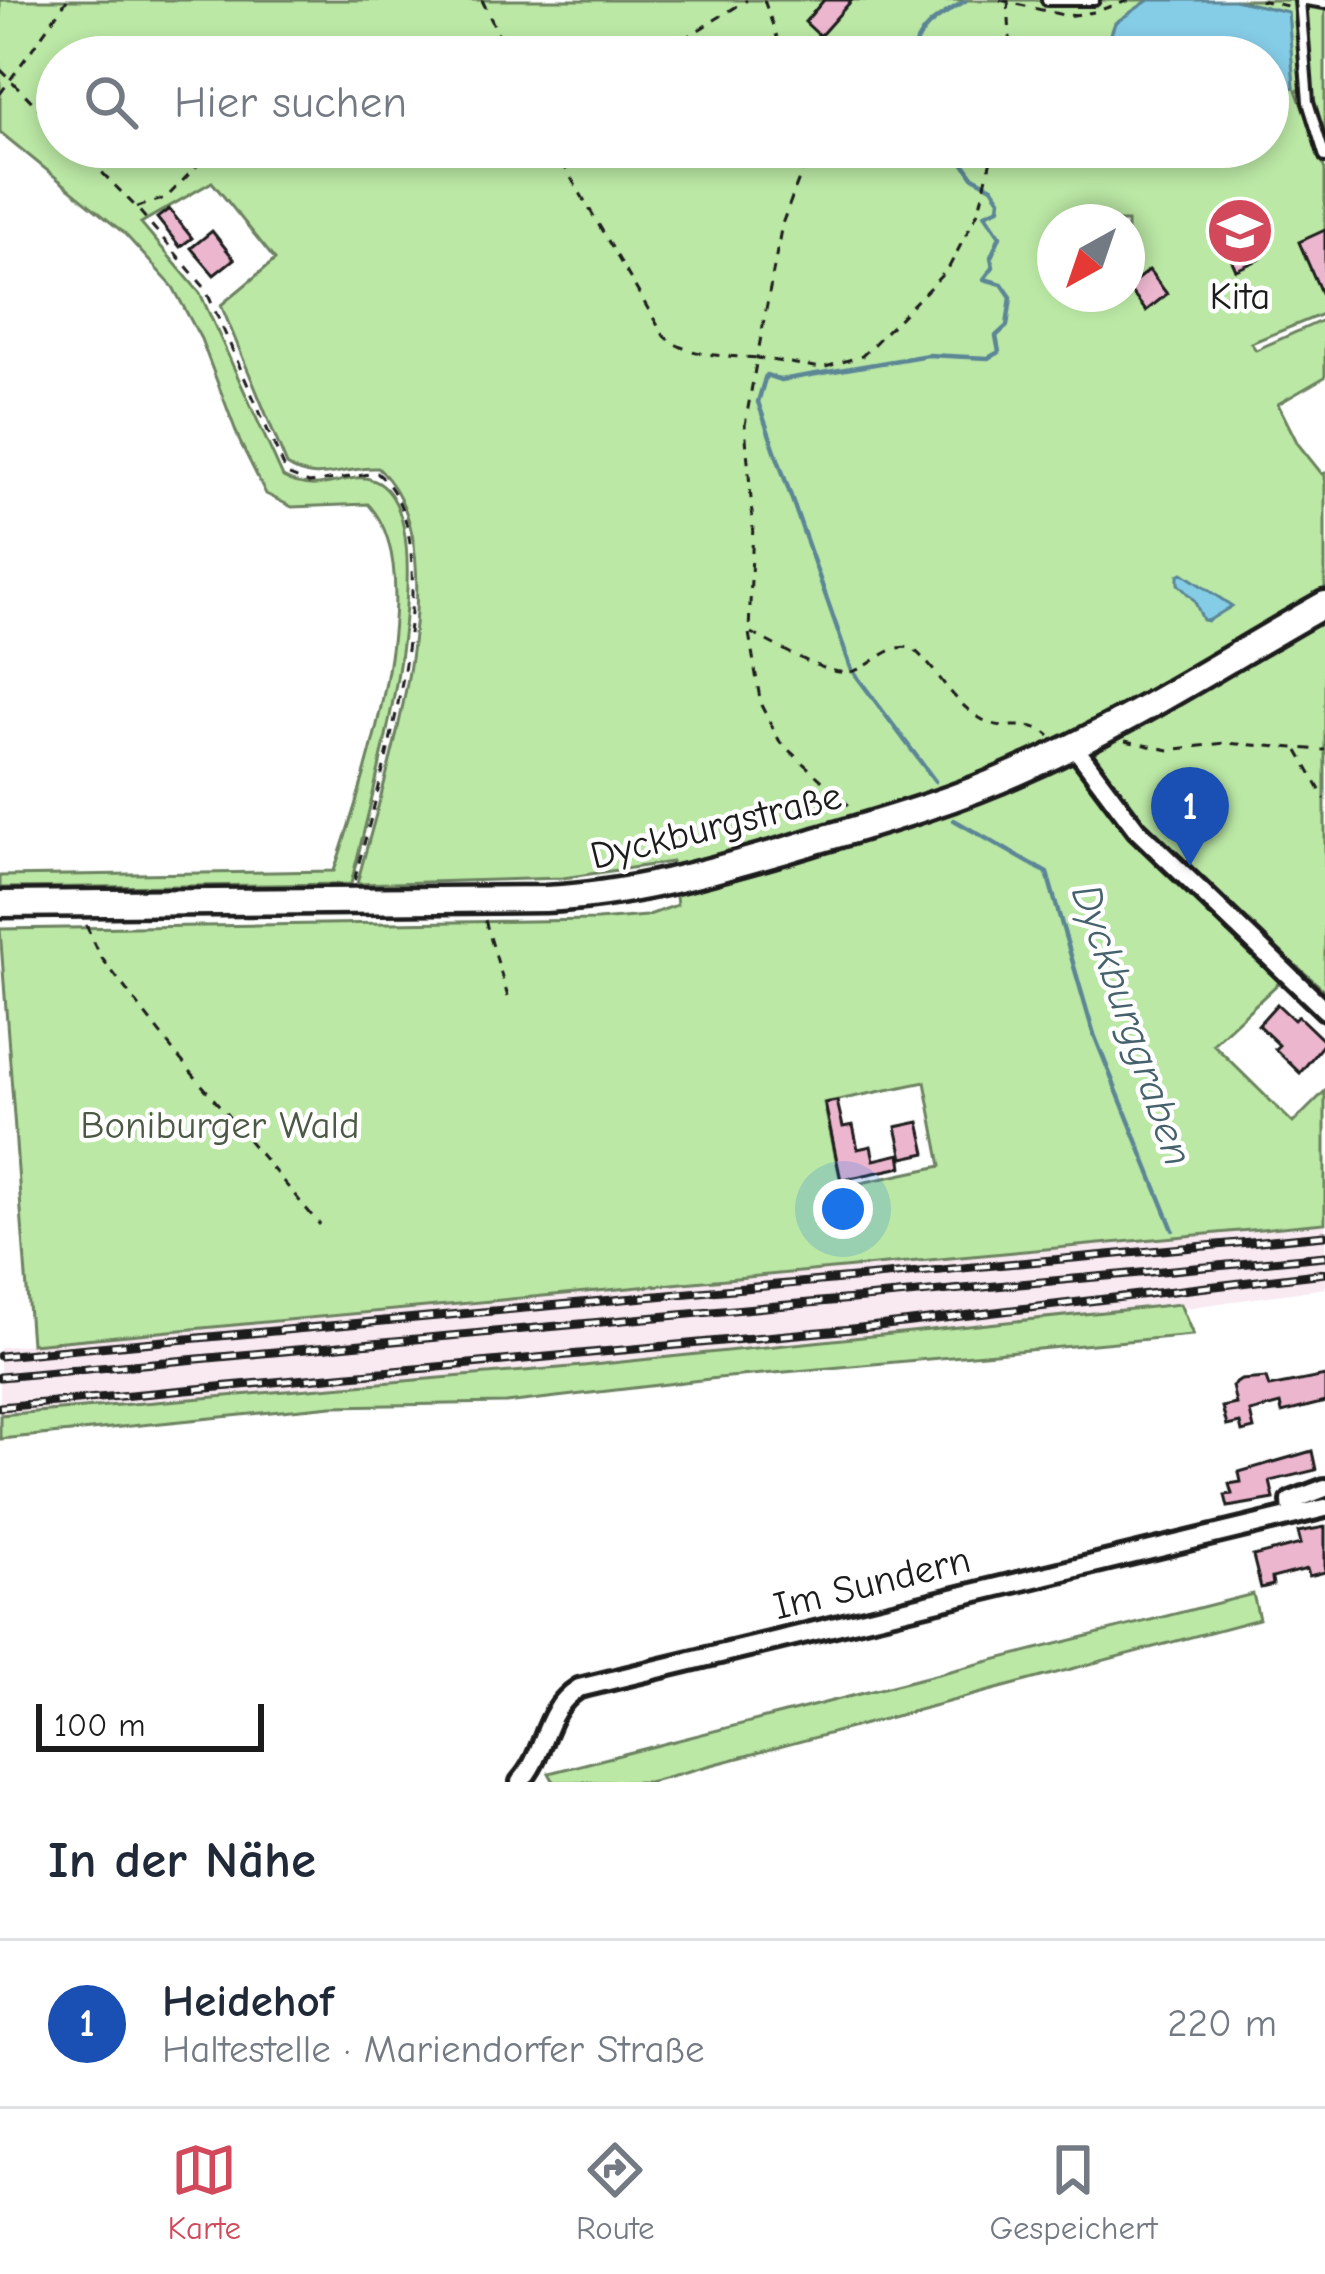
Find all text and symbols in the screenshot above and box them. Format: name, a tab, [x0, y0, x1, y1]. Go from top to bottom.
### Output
search box	[36, 36, 1289, 168]
icon: search	[78, 69, 144, 135]
text: Hier suchen	[174, 76, 407, 128]
school or university icon: Kita	[1205, 196, 1275, 266]
north arrow	[1037, 204, 1145, 312]
place label: Kita	[1210, 274, 1270, 319]
pin: 1	[1151, 767, 1229, 866]
street label: Dyckburgstraße	[586, 773, 846, 879]
water label: Dyckburggraben	[1061, 878, 1203, 1172]
park label: Boniburger Wald	[80, 1103, 360, 1148]
your location	[813, 1179, 873, 1239]
street label: Im Sundern	[769, 1537, 975, 1629]
scale bar	[36, 1698, 264, 1751]
text: 100 m	[54, 1706, 146, 1744]
text: In der Nähe	[48, 1831, 316, 1890]
text: Heidehof	[162, 1975, 334, 2027]
text: 1	[79, 2001, 95, 2046]
text: 220 m	[1167, 2001, 1277, 2046]
text: Haltestelle · Mariendorfer Straße	[162, 2027, 705, 2072]
tab: Karte	[167, 2137, 241, 2247]
tab: Route	[576, 2137, 655, 2247]
tab: Gespeichert	[989, 2137, 1158, 2247]

